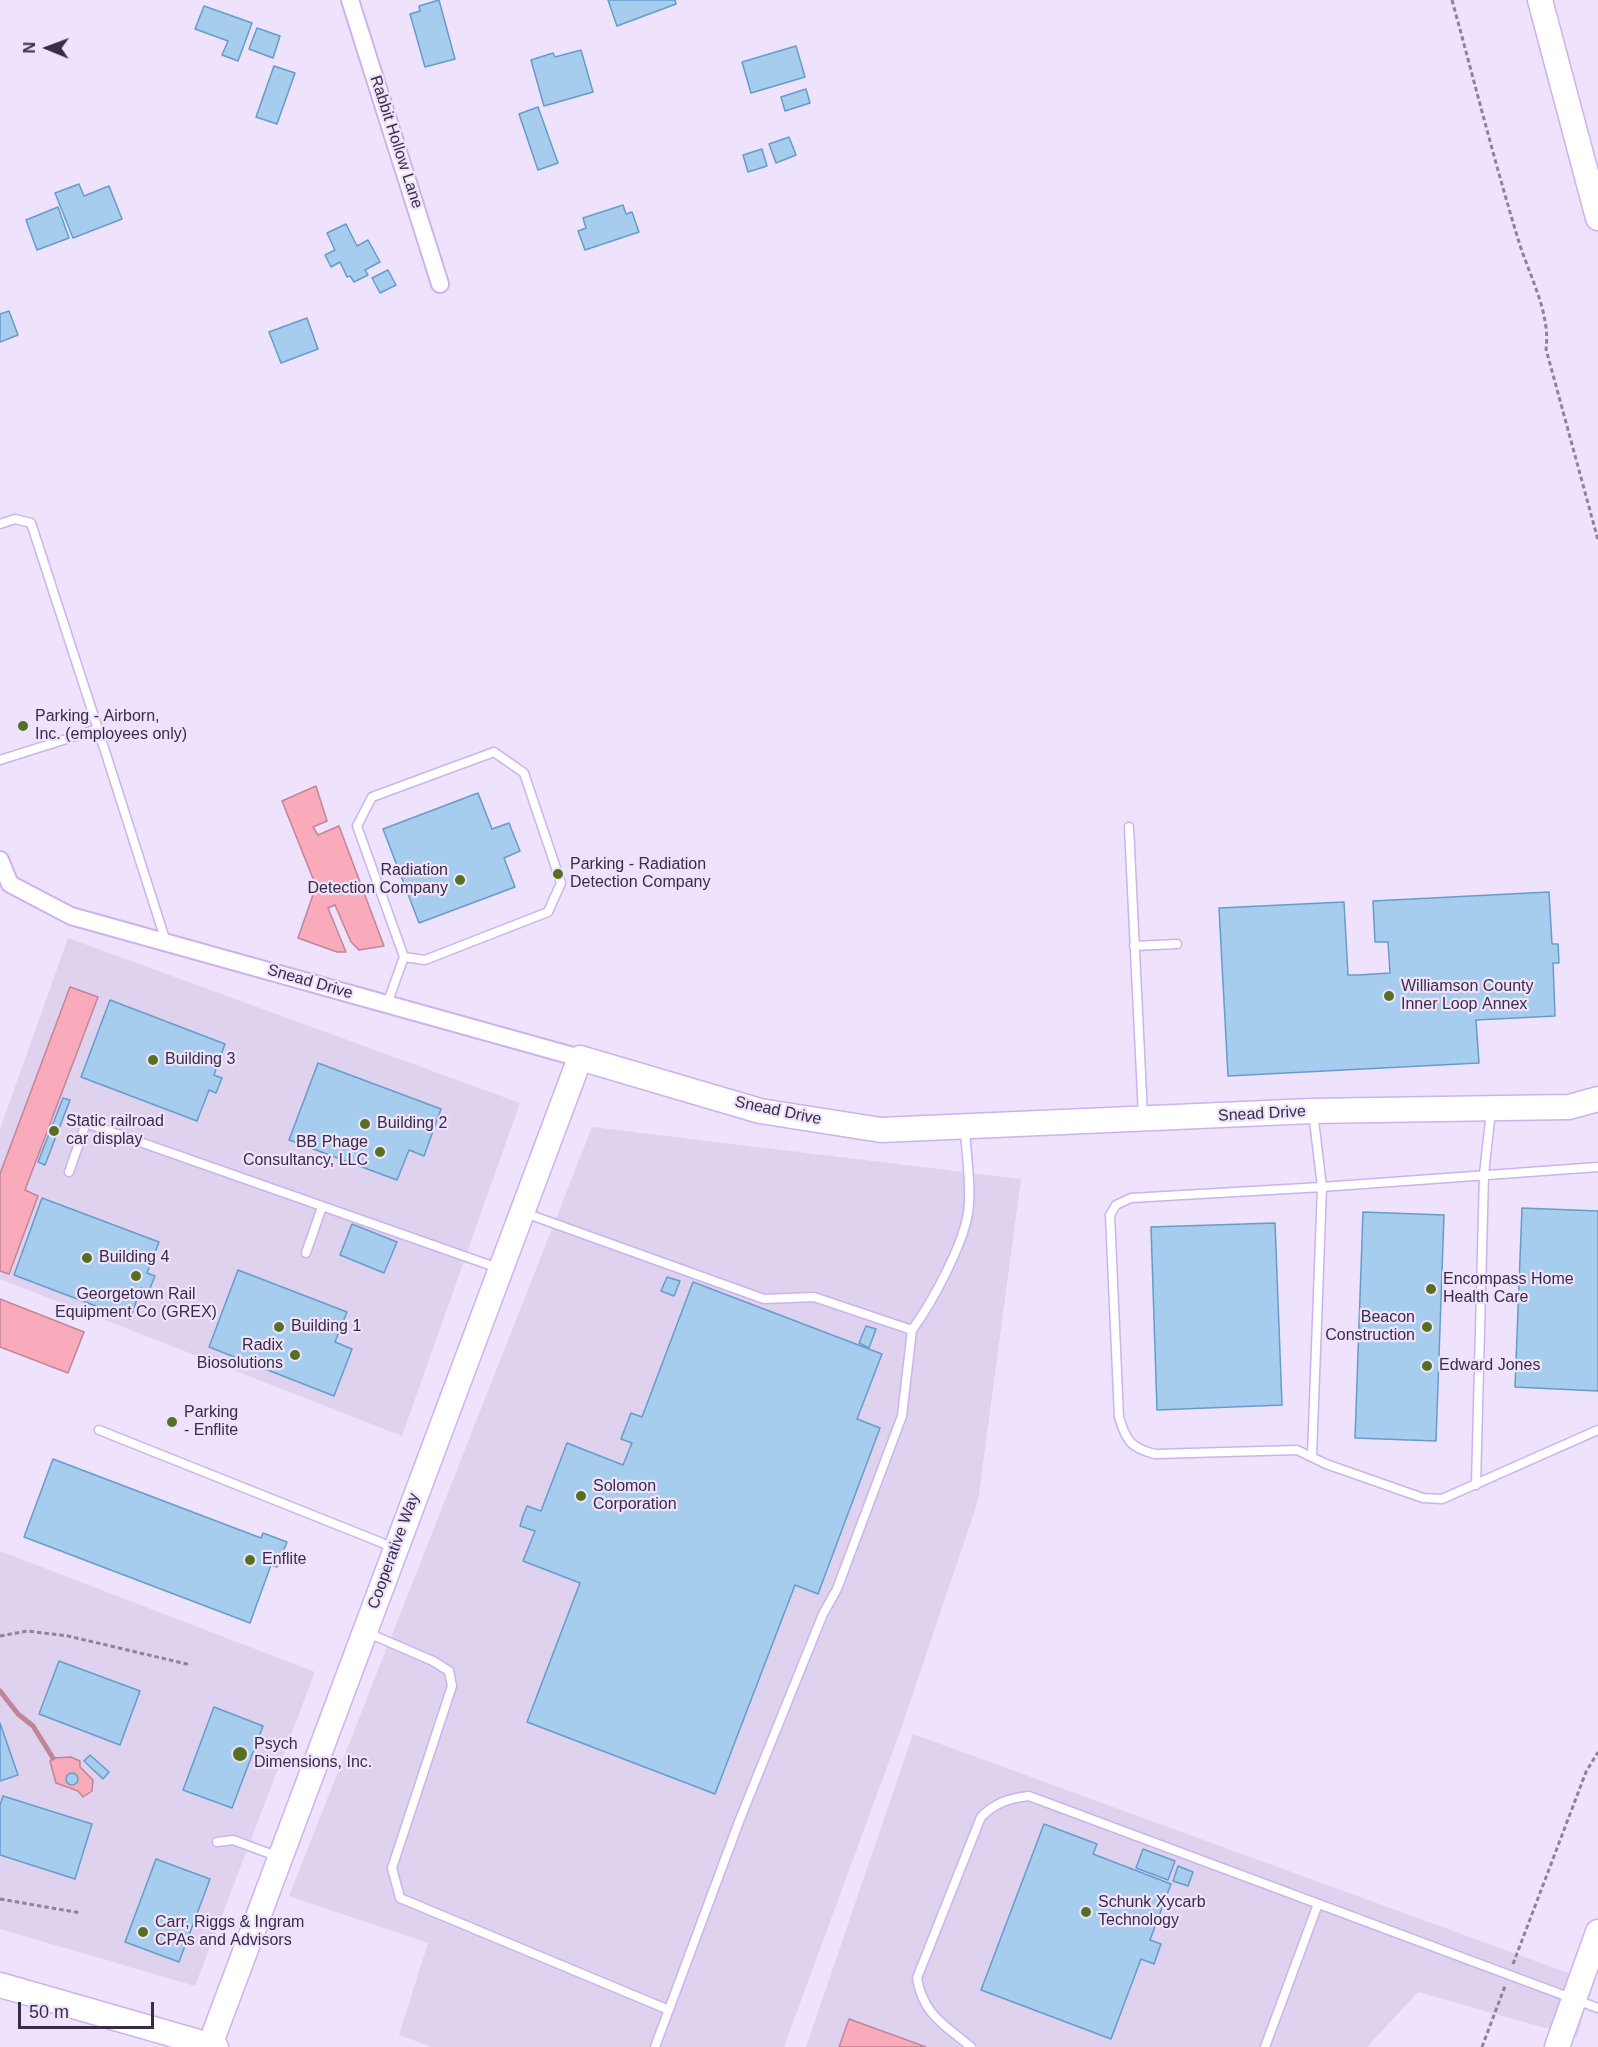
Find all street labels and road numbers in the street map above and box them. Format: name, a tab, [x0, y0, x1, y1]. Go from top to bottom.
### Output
street label: Rabbit Hollow Lane	[365, 73, 427, 211]
street label: Snead Drive	[265, 961, 355, 1003]
street label: Snead Drive	[733, 1092, 823, 1130]
street label: Snead Drive	[1218, 1102, 1306, 1126]
street label: Cooperative Way	[364, 1490, 424, 1612]

